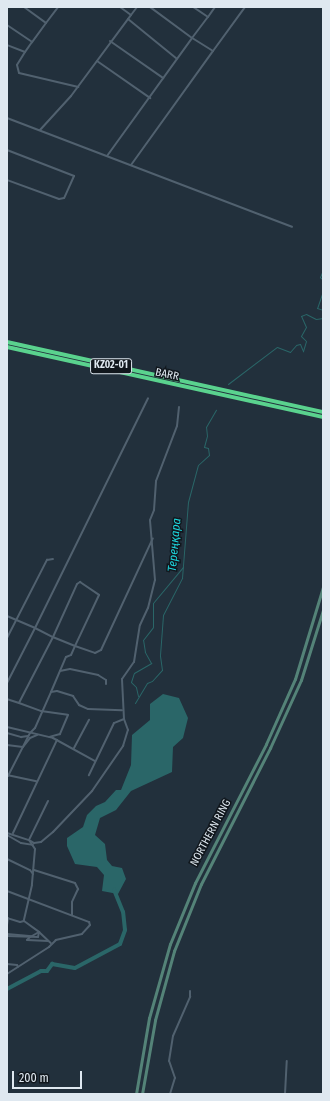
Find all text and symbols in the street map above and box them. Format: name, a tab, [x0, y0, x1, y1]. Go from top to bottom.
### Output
road number: KZ02-01	[90, 358, 132, 374]
street label: BARR	[154, 366, 180, 384]
water label: Тереңқара	[165, 518, 185, 572]
street label: NORTHERN RING	[188, 798, 234, 868]
scale bar	[14, 1063, 84, 1089]
text: 200 m	[19, 1071, 49, 1085]

